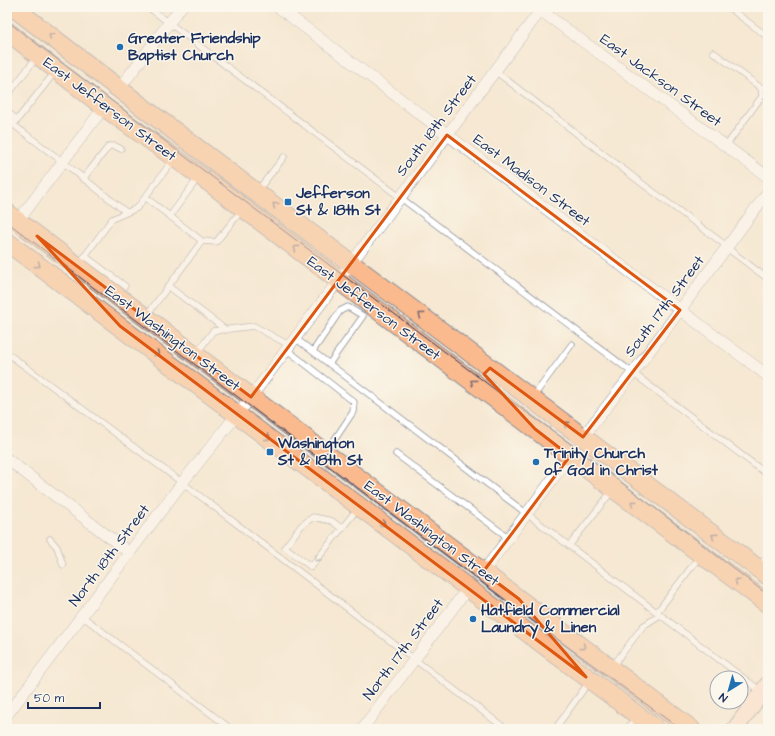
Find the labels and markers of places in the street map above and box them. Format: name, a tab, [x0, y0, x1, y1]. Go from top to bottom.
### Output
place label: Greater Friendship Baptist Church	[128, 28, 261, 66]
marker: Greater Friendship Baptist Church	[115, 42, 125, 52]
place label: Jefferson St & 18th St	[295, 183, 382, 221]
marker: Jefferson St & 18th St	[283, 197, 293, 207]
place label: Washington St & 18th St	[277, 433, 364, 471]
place label: Trinity Church of God in Christ	[543, 443, 659, 481]
marker: Washington St & 18th St	[265, 447, 275, 457]
marker: Trinity Church of God in Christ	[531, 457, 541, 467]
place label: Hatfield Commercial Laundry & Linen	[481, 600, 620, 639]
marker: Hatfield Commercial Laundry & Linen	[468, 614, 478, 624]

